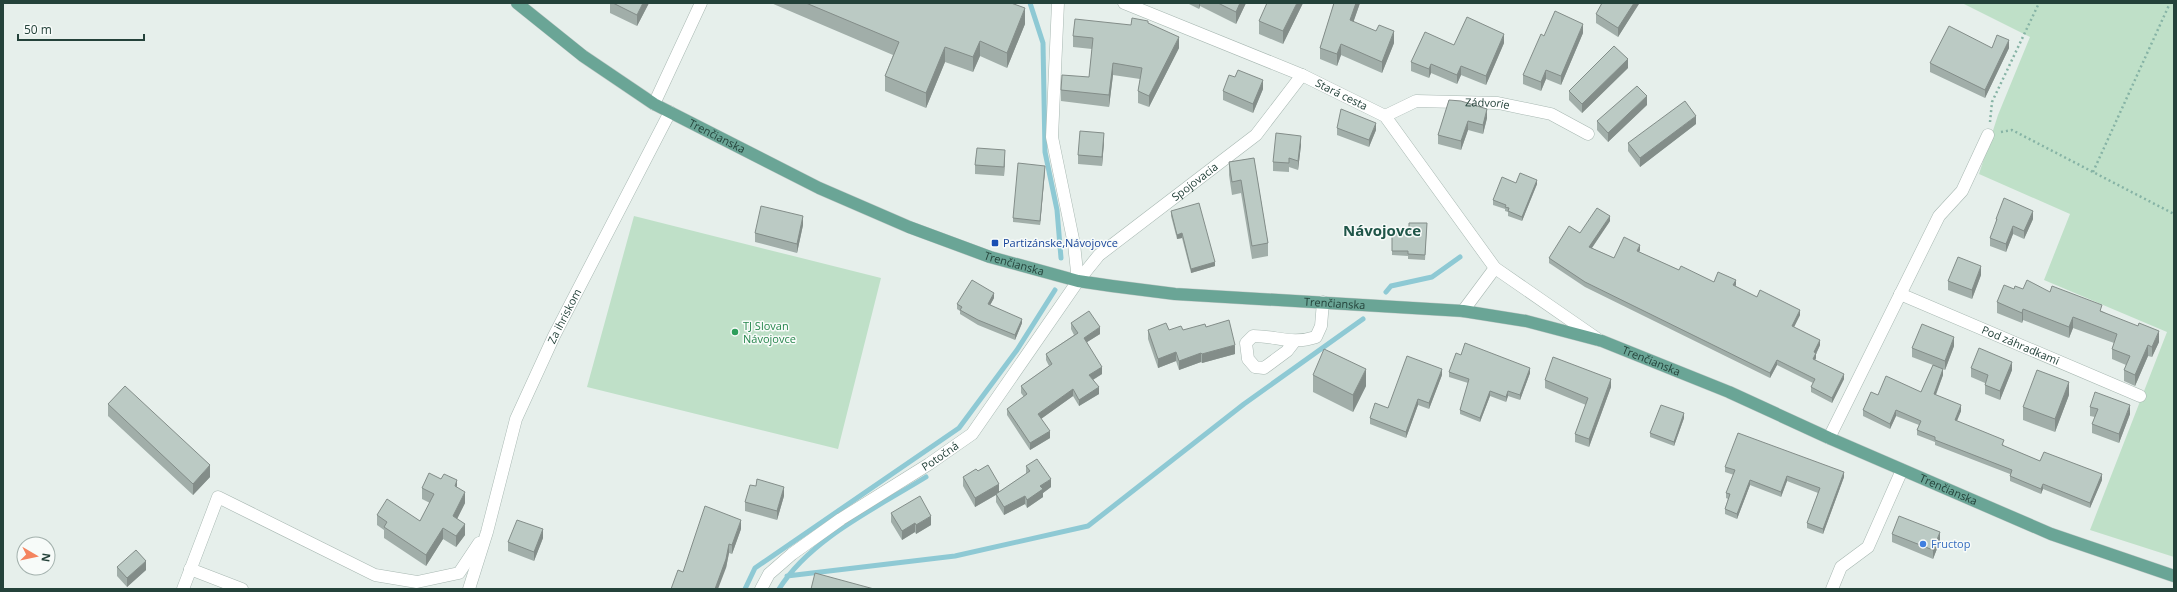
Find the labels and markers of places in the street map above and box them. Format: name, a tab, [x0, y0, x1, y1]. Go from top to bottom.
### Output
place label: Partizánske,Návojovce	[1003, 235, 1118, 250]
marker: Partizánske,Návojovce	[990, 238, 1000, 248]
place label: TJ Slovan Návojovce	[743, 318, 796, 346]
marker: TJ Slovan Návojovce	[730, 327, 740, 337]
place label: Fructop	[1931, 536, 1971, 551]
marker: Fructop	[1918, 539, 1928, 549]

